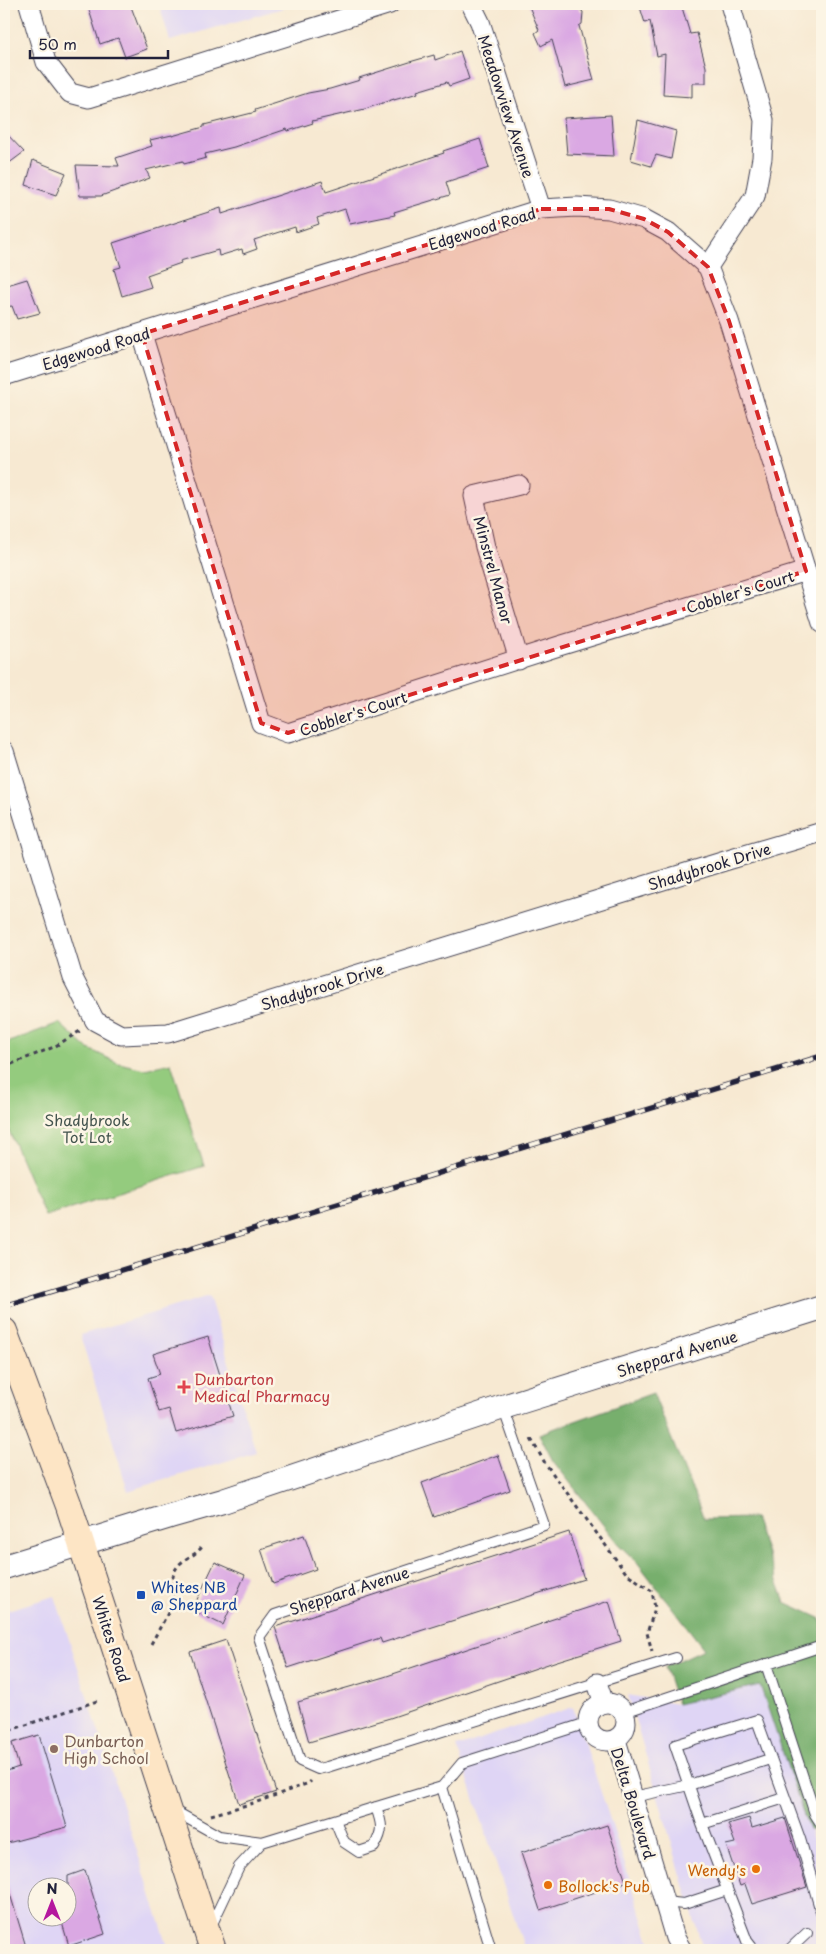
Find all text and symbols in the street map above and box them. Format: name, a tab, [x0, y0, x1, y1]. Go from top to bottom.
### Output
scale bar	[30, 28, 168, 60]
text: 50 m	[38, 32, 77, 55]
street label: Meadowview Avenue	[473, 32, 541, 180]
street label: Edgewood Road	[425, 201, 539, 255]
street label: Edgewood Road	[39, 321, 153, 375]
street label: Minstrel Manor	[469, 513, 519, 627]
street label: Cobbler's Court	[683, 564, 797, 618]
street label: Cobbler's Court	[296, 685, 410, 741]
street label: Shadybrook Drive	[645, 836, 773, 896]
street label: Shadybrook Drive	[258, 956, 386, 1016]
park label: Shadybrook Tot Lot	[44, 1108, 130, 1148]
street label: Sheppard Avenue	[614, 1324, 740, 1382]
place label: Dunbarton Medical Pharmacy	[194, 1367, 330, 1407]
marker: Dunbarton Medical Pharmacy	[178, 1381, 190, 1393]
street label: Sheppard Avenue	[286, 1560, 412, 1620]
place label: Whites NB @ Sheppard	[151, 1575, 237, 1615]
marker: Whites NB @ Sheppard	[135, 1589, 147, 1601]
street label: Whites Road	[87, 1593, 137, 1685]
place label: Dunbarton High School	[64, 1729, 149, 1769]
marker: Dunbarton High School	[48, 1743, 60, 1755]
street label: Delta Boulevard	[606, 1744, 662, 1862]
place label: Wendy's	[688, 1858, 746, 1881]
marker: Wendy's	[750, 1863, 762, 1875]
place label: Bollock's Pub	[558, 1874, 650, 1897]
north arrow	[28, 1876, 78, 1926]
text: N	[46, 1878, 58, 1899]
marker: Bollock's Pub	[542, 1879, 554, 1891]

